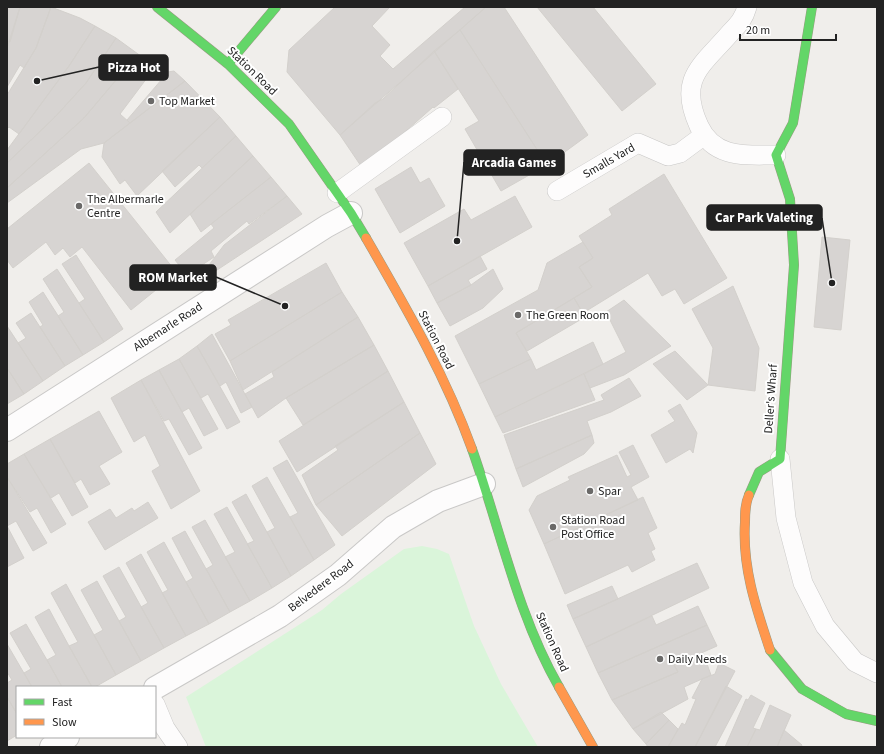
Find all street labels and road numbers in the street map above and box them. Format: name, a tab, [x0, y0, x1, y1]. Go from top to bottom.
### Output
street label: Station Road	[223, 43, 281, 99]
street label: Smalls Yard	[580, 139, 638, 183]
street label: Albemarle Road	[130, 298, 206, 356]
street label: Station Road	[414, 308, 458, 372]
street label: Deller's Wharf	[760, 363, 782, 434]
street label: Belvedere Road	[285, 556, 357, 616]
street label: Station Road	[531, 609, 573, 675]

